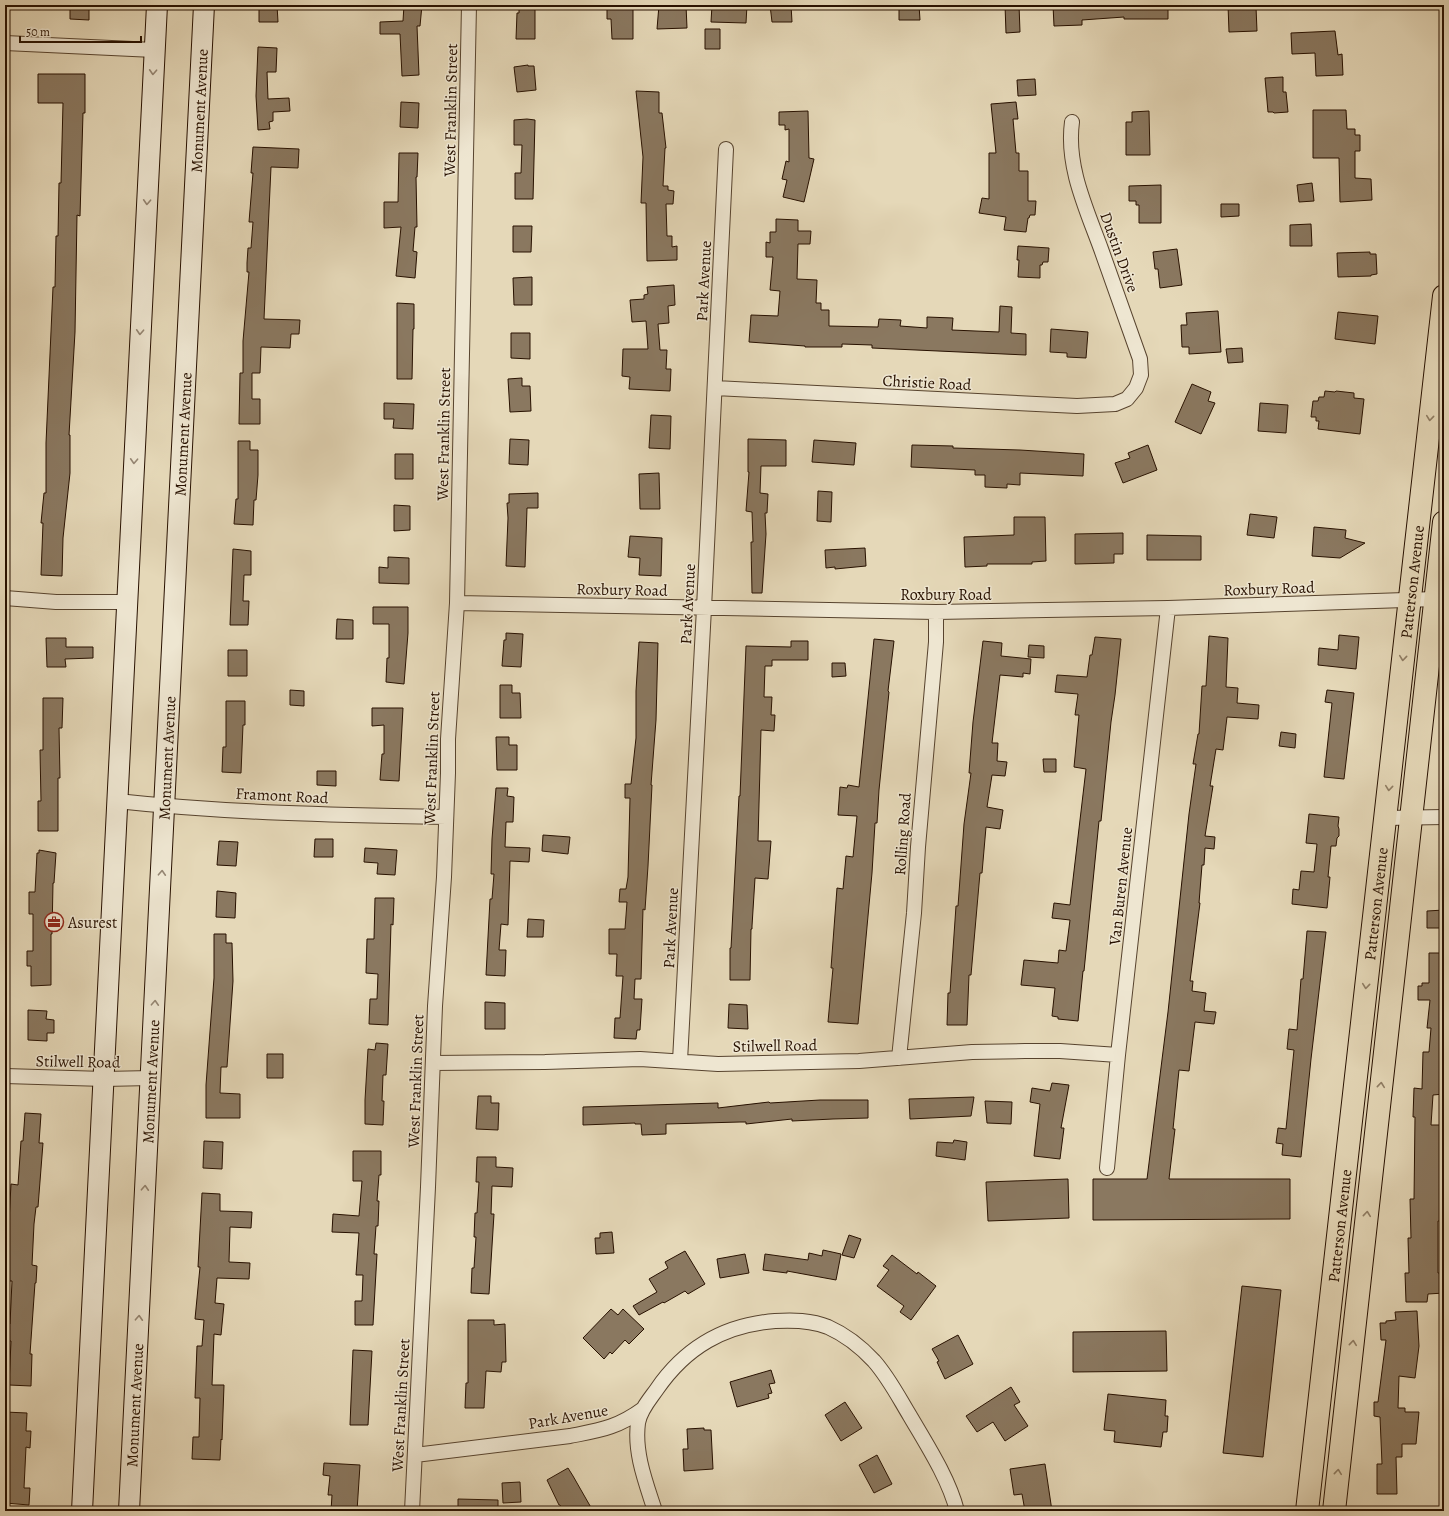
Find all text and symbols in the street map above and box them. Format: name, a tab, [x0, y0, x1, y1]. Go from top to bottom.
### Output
scale bar	[20, 18, 141, 44]
text: 50 m	[26, 24, 50, 40]
street label: West Franklin Street	[439, 43, 463, 178]
street label: Monument Avenue	[186, 48, 214, 173]
one-way arrow	[149, 69, 158, 75]
one-way arrow	[143, 199, 151, 205]
street label: Dustin Drive	[1094, 209, 1144, 296]
street label: Park Avenue	[691, 240, 717, 322]
one-way arrow	[136, 329, 145, 335]
street label: West Franklin Street	[432, 367, 456, 502]
street label: Christie Road	[882, 370, 972, 396]
street label: Monument Avenue	[170, 372, 198, 497]
one-way arrow	[1426, 415, 1435, 421]
one-way arrow	[130, 458, 138, 464]
street label: Patterson Avenue	[1395, 524, 1430, 640]
street label: Park Avenue	[675, 563, 701, 645]
street label: Roxbury Road	[1223, 576, 1315, 602]
street label: Roxbury Road	[576, 578, 668, 602]
street label: Roxbury Road	[900, 584, 992, 606]
one-way arrow	[1399, 655, 1408, 661]
street label: West Franklin Street	[419, 691, 445, 826]
street label: Monument Avenue	[153, 695, 182, 820]
street label: Framont Road	[235, 783, 329, 809]
one-way arrow	[1384, 785, 1393, 791]
street label: Rolling Road	[889, 792, 917, 876]
street label: Van Buren Avenue	[1104, 826, 1138, 947]
street label: Patterson Avenue	[1359, 846, 1394, 962]
one-way arrow	[157, 870, 166, 876]
street label: Park Avenue	[658, 887, 684, 969]
office icon: Asurest	[43, 911, 65, 933]
place label: Asurest	[67, 912, 117, 934]
one-way arrow	[1362, 983, 1371, 989]
one-way arrow	[150, 1000, 159, 1006]
street label: West Franklin Street	[403, 1014, 429, 1149]
street label: Monument Avenue	[137, 1019, 165, 1144]
street label: Stilwell Road	[733, 1034, 818, 1058]
street label: Stilwell Road	[35, 1050, 121, 1074]
one-way arrow	[1377, 1082, 1386, 1088]
street label: Patterson Avenue	[1323, 1168, 1357, 1284]
one-way arrow	[141, 1185, 150, 1191]
one-way arrow	[1362, 1211, 1371, 1217]
one-way arrow	[134, 1315, 143, 1321]
street label: West Franklin Street	[386, 1338, 415, 1473]
one-way arrow	[1348, 1340, 1357, 1346]
street label: Monument Avenue	[121, 1343, 149, 1468]
street label: Park Avenue	[526, 1399, 610, 1435]
one-way arrow	[1333, 1469, 1342, 1475]

